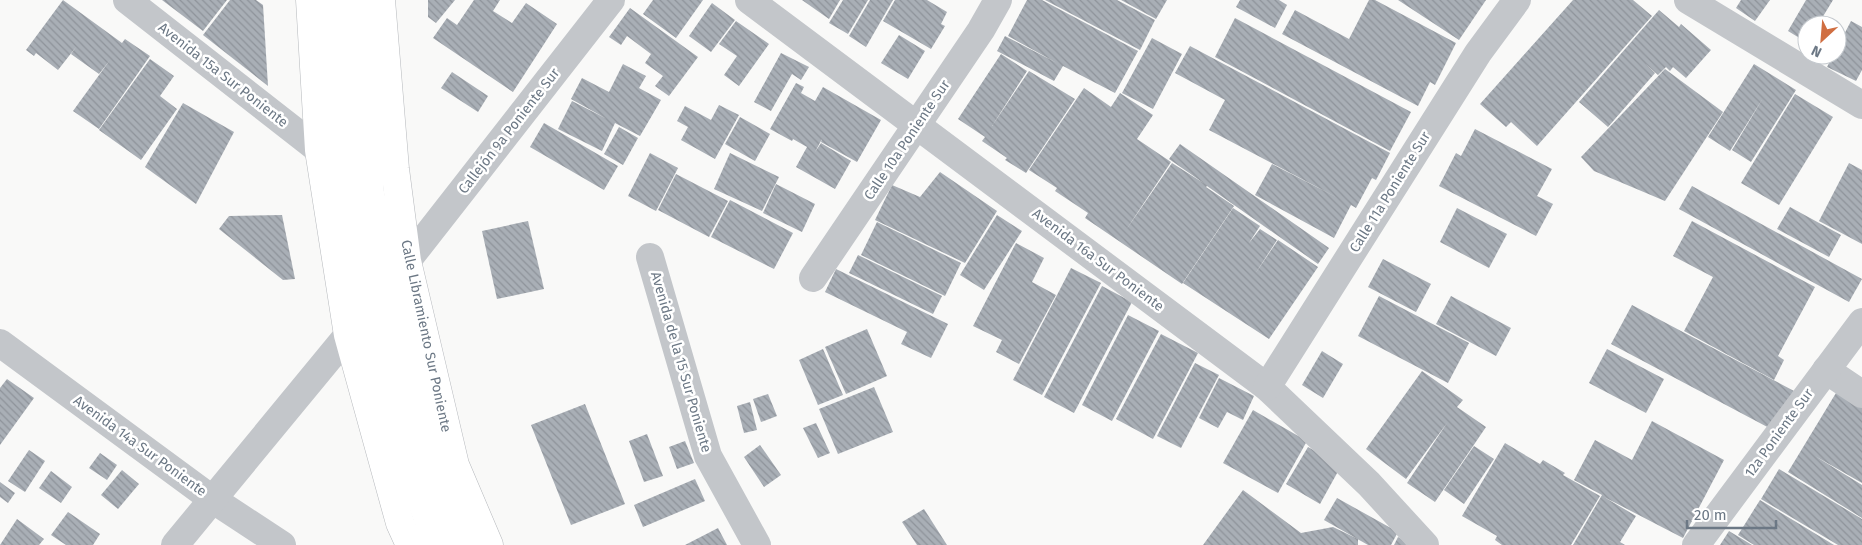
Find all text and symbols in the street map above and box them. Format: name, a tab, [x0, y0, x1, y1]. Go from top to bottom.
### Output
north arrow	[1797, 15, 1847, 65]
street label: Avenida 15a Sur Poniente	[155, 19, 291, 131]
text: N	[1809, 42, 1824, 61]
street label: Callejón 9a Poniente Sur	[455, 64, 564, 197]
street label: Calle 10a Poniente Sur	[861, 76, 954, 203]
street label: Calle 11a Poniente Sur	[1346, 128, 1434, 256]
street label: Avenida 16a Sur Poniente	[1029, 205, 1167, 315]
street label: Calle Libramiento Sur Poniente	[397, 238, 455, 434]
street label: Avenida de la 15 Sur Poniente	[647, 270, 715, 454]
street label: 12a Poniente Sur	[1741, 385, 1817, 481]
street label: Avenida 14a Sur Poniente	[70, 392, 210, 500]
scale bar	[1687, 498, 1776, 530]
text: 20 m	[1694, 506, 1727, 524]

